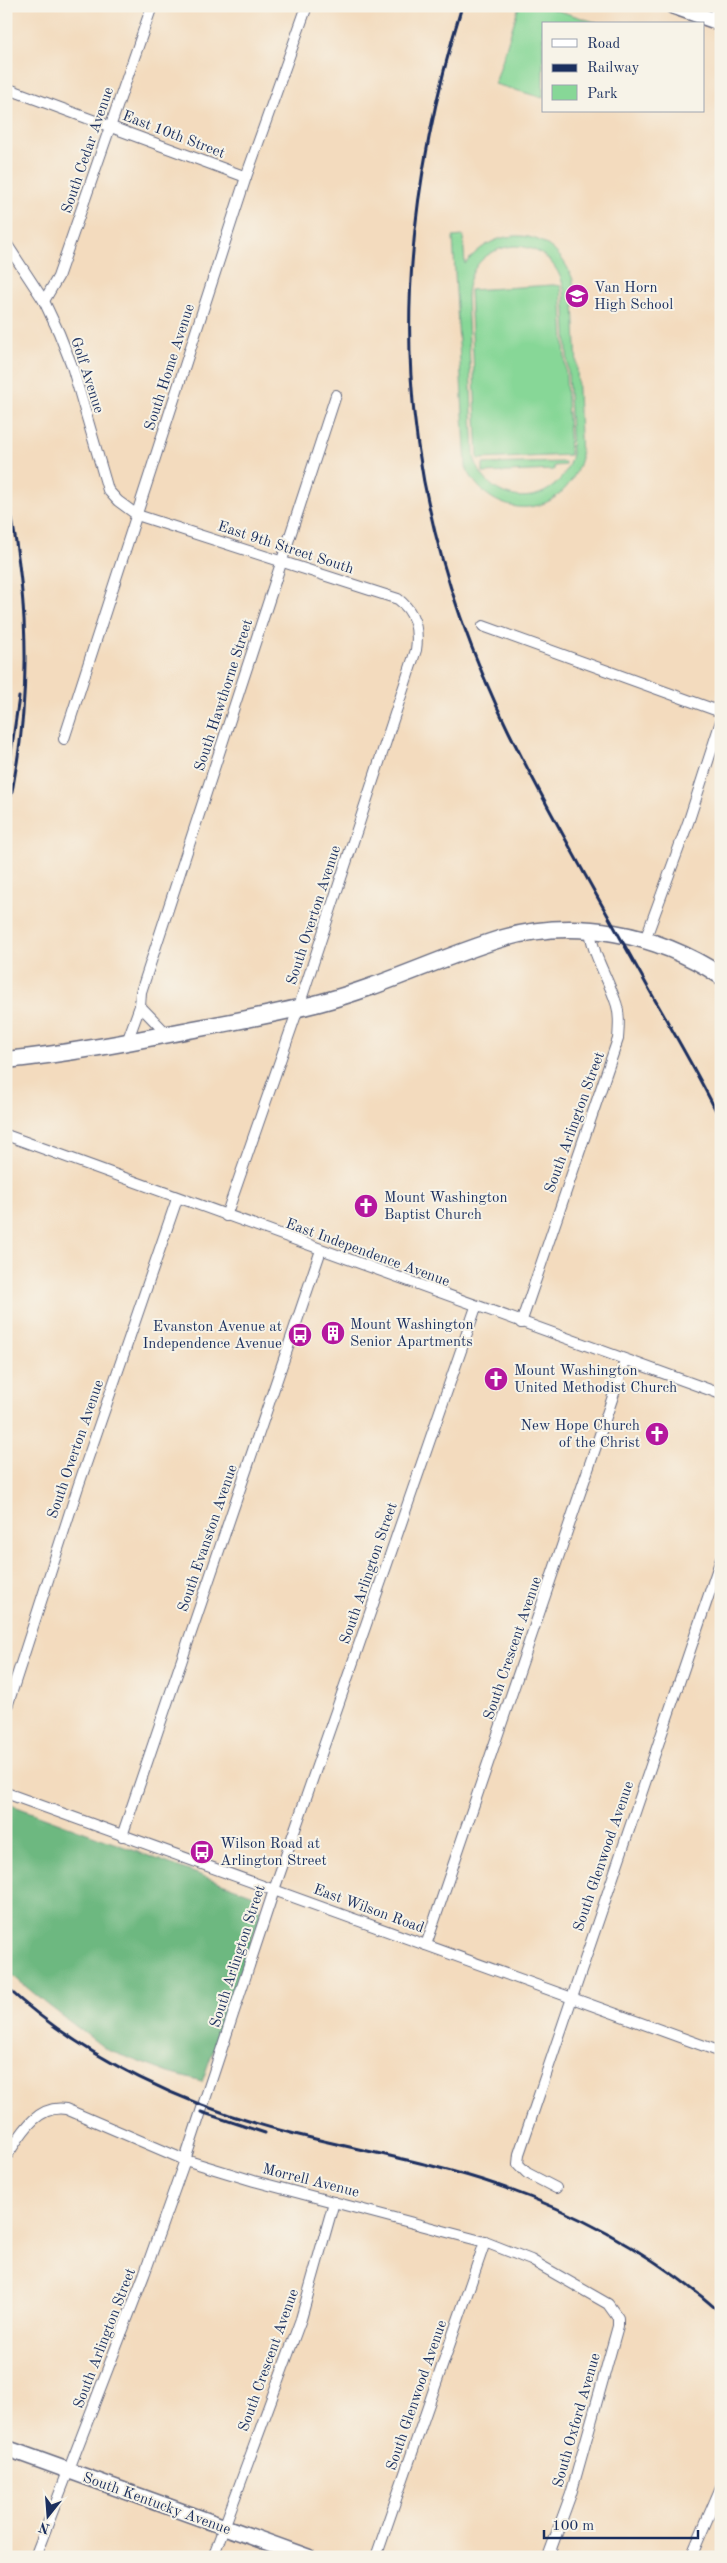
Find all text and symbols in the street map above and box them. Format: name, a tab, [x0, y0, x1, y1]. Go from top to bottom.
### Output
legend	[542, 22, 704, 112]
text: Road	[587, 37, 621, 52]
text: Railway	[587, 61, 640, 76]
street label: South Cedar Avenue	[60, 85, 117, 216]
text: Park	[587, 87, 618, 102]
street label: East 10th Street	[120, 109, 227, 162]
place label: Van Horn High School	[594, 281, 673, 313]
school or university icon: Van Horn High School	[564, 283, 590, 309]
street label: South Home Avenue	[143, 302, 198, 433]
street label: Golf Avenue	[67, 336, 106, 415]
street label: East 9th Street South	[216, 519, 355, 578]
street label: South Hawthorne Street	[193, 618, 256, 773]
street label: South Overton Avenue	[285, 844, 344, 987]
street label: South Arlington Street	[543, 1050, 608, 1195]
place label: Mount Washington Baptist Church	[384, 1191, 508, 1223]
church icon: Mount Washington Baptist Church	[353, 1193, 379, 1219]
street label: East Independence Avenue	[283, 1217, 452, 1290]
place label: Mount Washington Senior Apartments	[350, 1318, 474, 1350]
place label: Evanston Avenue at Independence Avenue	[142, 1320, 282, 1352]
building icon: Mount Washington Senior Apartments	[320, 1320, 346, 1346]
bus stop icon: Evanston Avenue at Independence Avenue	[287, 1322, 313, 1348]
place label: Mount Washington United Methodist Church	[514, 1364, 677, 1396]
church icon: Mount Washington United Methodist Church	[483, 1366, 509, 1392]
street label: South Overton Avenue	[46, 1378, 107, 1521]
place label: New Hope Church of the Christ	[521, 1419, 640, 1451]
church icon: New Hope Church of the Christ	[644, 1421, 670, 1447]
street label: South Evanston Avenue	[176, 1463, 241, 1614]
street label: South Arlington Street	[338, 1501, 401, 1646]
street label: South Crescent Avenue	[482, 1575, 545, 1722]
street label: South Glenwood Avenue	[572, 1779, 637, 1933]
place label: Wilson Road at Arlington Street	[220, 1837, 327, 1869]
bus stop icon: Wilson Road at Arlington Street	[189, 1839, 215, 1865]
street label: East Wilson Road	[311, 1882, 426, 1936]
street label: South Arlington Street	[208, 1883, 269, 2030]
street label: Morrell Avenue	[261, 2162, 361, 2201]
street label: South Arlington Street	[72, 2266, 139, 2411]
street label: South Crescent Avenue	[237, 2287, 302, 2434]
street label: South Glenwood Avenue	[385, 2318, 450, 2472]
street label: South Oxford Avenue	[551, 2352, 604, 2489]
street label: South Kentucky Avenue	[81, 2471, 232, 2538]
north arrow	[22, 2490, 72, 2540]
scale bar	[544, 2508, 698, 2540]
text: N	[37, 2519, 52, 2536]
text: 100 m	[552, 2519, 594, 2534]

